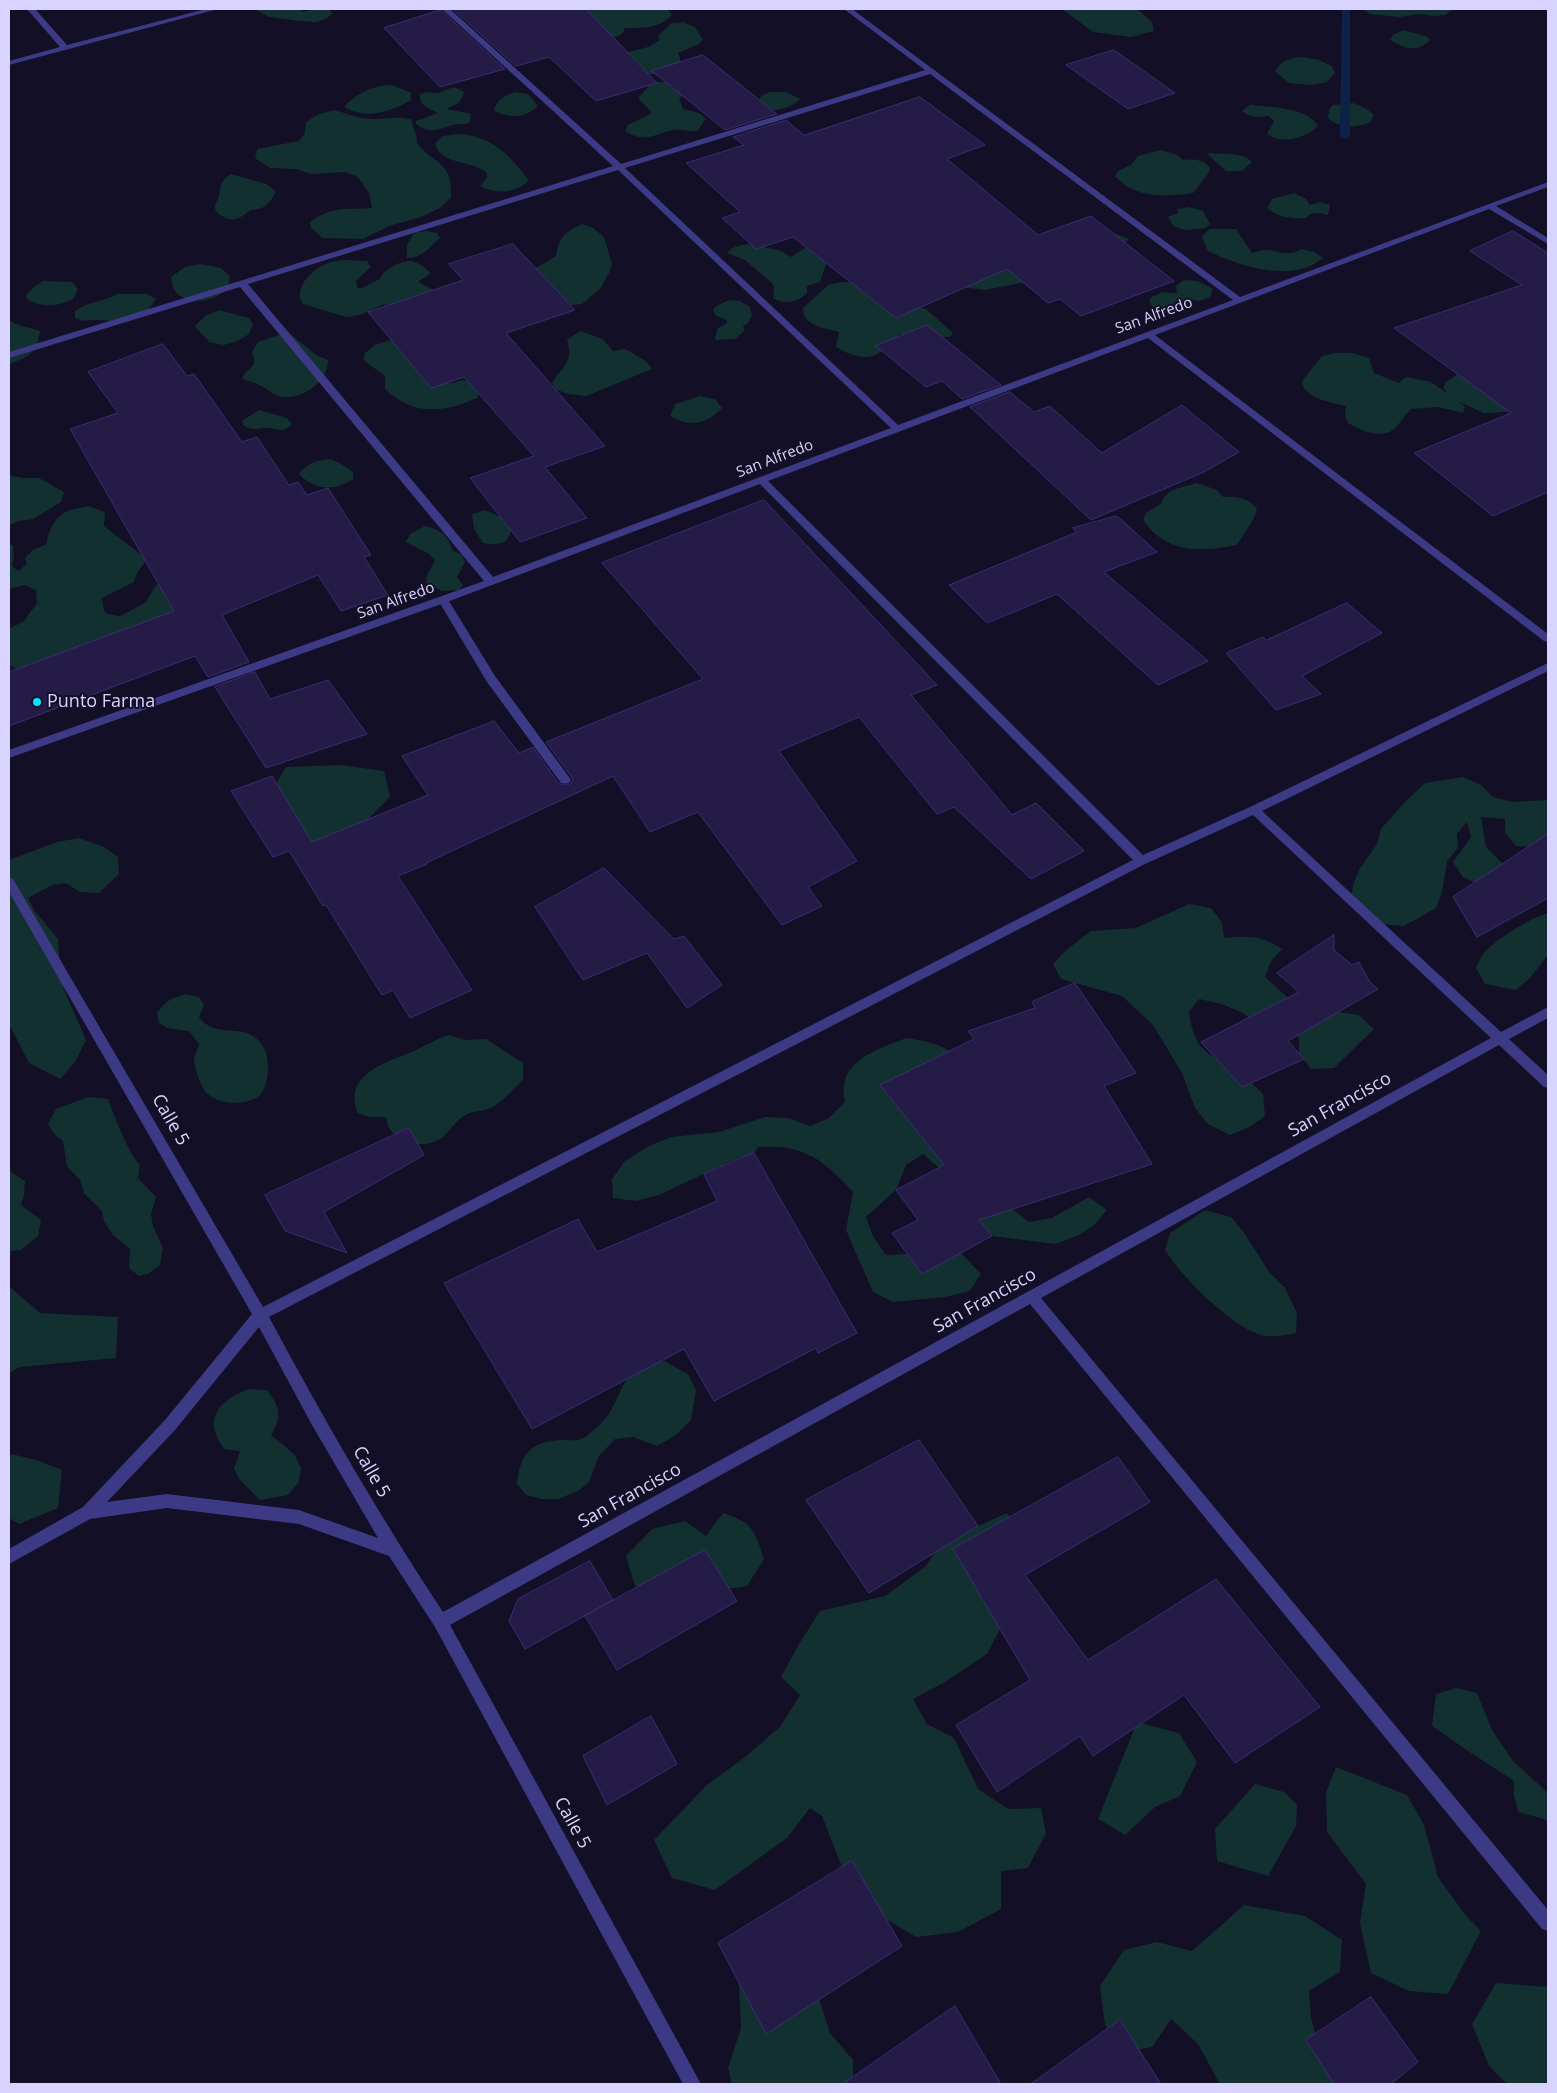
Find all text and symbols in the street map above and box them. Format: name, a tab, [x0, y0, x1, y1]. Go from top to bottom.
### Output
street label: San Alfredo	[1113, 294, 1195, 338]
street label: San Alfredo	[734, 436, 816, 482]
street label: San Alfredo	[355, 579, 437, 623]
place label: Punto Farma	[47, 691, 155, 713]
marker: Punto Farma	[31, 696, 43, 708]
street label: San Francisco	[1285, 1068, 1395, 1142]
street label: Calle 5	[147, 1091, 193, 1149]
street label: San Francisco	[930, 1264, 1040, 1338]
street label: Calle 5	[348, 1443, 394, 1501]
street label: San Francisco	[575, 1459, 685, 1533]
street label: Calle 5	[549, 1793, 595, 1853]

